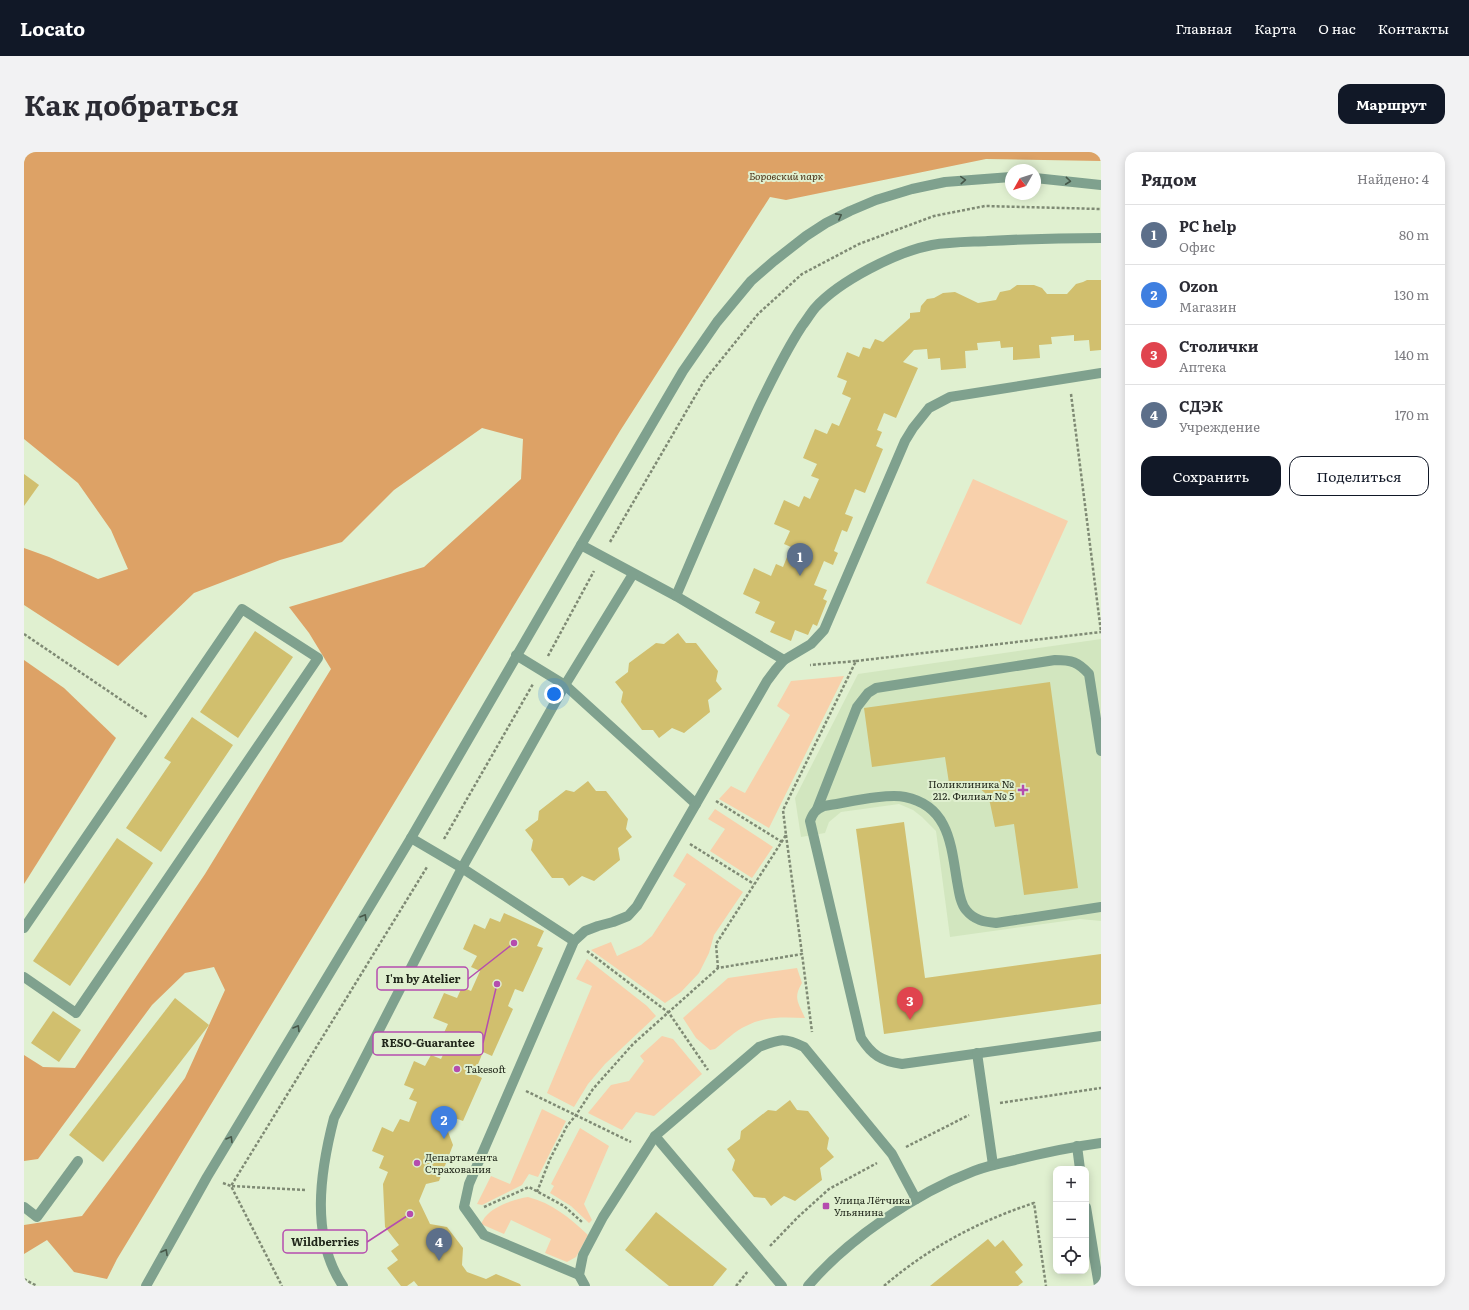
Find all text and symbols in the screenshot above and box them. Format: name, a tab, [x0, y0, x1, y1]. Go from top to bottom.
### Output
text: Locato	[20, 14, 85, 42]
text: Главная	[1176, 18, 1232, 38]
text: Карта	[1254, 18, 1296, 38]
text: О нас	[1318, 18, 1356, 38]
text: Контакты	[1378, 18, 1449, 38]
text: Как добраться	[24, 83, 239, 125]
button: Маршрут	[1338, 84, 1445, 124]
north arrow	[1005, 164, 1041, 200]
text: Рядом	[1141, 166, 1197, 191]
park label: Боровский парк	[749, 168, 824, 183]
text: Найдено: 4	[1357, 169, 1429, 188]
one-way arrow	[960, 176, 966, 185]
one-way arrow	[1065, 176, 1071, 185]
one-way arrow	[835, 214, 842, 221]
text: PC help	[1179, 214, 1236, 237]
text: 1	[1151, 225, 1157, 244]
text: 80 m	[1399, 225, 1429, 244]
text: Офис	[1179, 237, 1215, 256]
text: Ozon	[1179, 274, 1218, 297]
text: 2	[1151, 285, 1157, 304]
text: 130 m	[1394, 285, 1429, 304]
text: Магазин	[1179, 297, 1237, 316]
text: Столички	[1179, 334, 1258, 357]
text: 3	[1150, 345, 1158, 364]
text: 140 m	[1394, 345, 1429, 364]
text: Аптека	[1179, 357, 1226, 376]
text: СДЭК	[1179, 394, 1223, 417]
text: 4	[1150, 405, 1158, 424]
text: 170 m	[1395, 405, 1429, 424]
text: Учреждение	[1179, 417, 1260, 436]
button: Сохранить	[1141, 456, 1281, 496]
button: Поделиться	[1289, 456, 1429, 496]
pin: 1	[787, 543, 813, 576]
your location	[544, 684, 564, 704]
place label: Поликлиника № 212. Филиал № 5	[928, 776, 1014, 803]
marker: Поликлиника № 212. Филиал № 5	[1017, 784, 1029, 796]
one-way arrow	[359, 914, 367, 921]
callout: I'm by Atelier	[377, 967, 468, 990]
text: I'm by Atelier	[385, 970, 461, 986]
pin: 3	[897, 987, 923, 1020]
one-way arrow	[292, 1025, 300, 1032]
callout: RESO-Guarantee	[373, 1032, 483, 1055]
text: RESO-Guarantee	[381, 1034, 475, 1050]
place label: Takesoft	[465, 1061, 506, 1076]
marker: Takesoft	[452, 1064, 462, 1074]
pin: 2	[431, 1106, 457, 1139]
one-way arrow	[225, 1136, 233, 1143]
place label: Департамента Страхования	[425, 1149, 498, 1176]
marker: Департамента Страхования	[412, 1158, 422, 1168]
map controls	[1053, 1166, 1089, 1274]
button: +	[1053, 1166, 1089, 1202]
place label: Улица Лётчика Ульянина	[834, 1192, 911, 1219]
marker: Улица Лётчика Ульянина	[821, 1201, 831, 1211]
button: −	[1053, 1202, 1089, 1238]
pin: 4	[426, 1228, 452, 1261]
callout: Wildberries	[283, 1230, 367, 1253]
text: Wildberries	[291, 1233, 360, 1249]
button: locate	[1053, 1238, 1089, 1274]
one-way arrow	[161, 1249, 168, 1256]

